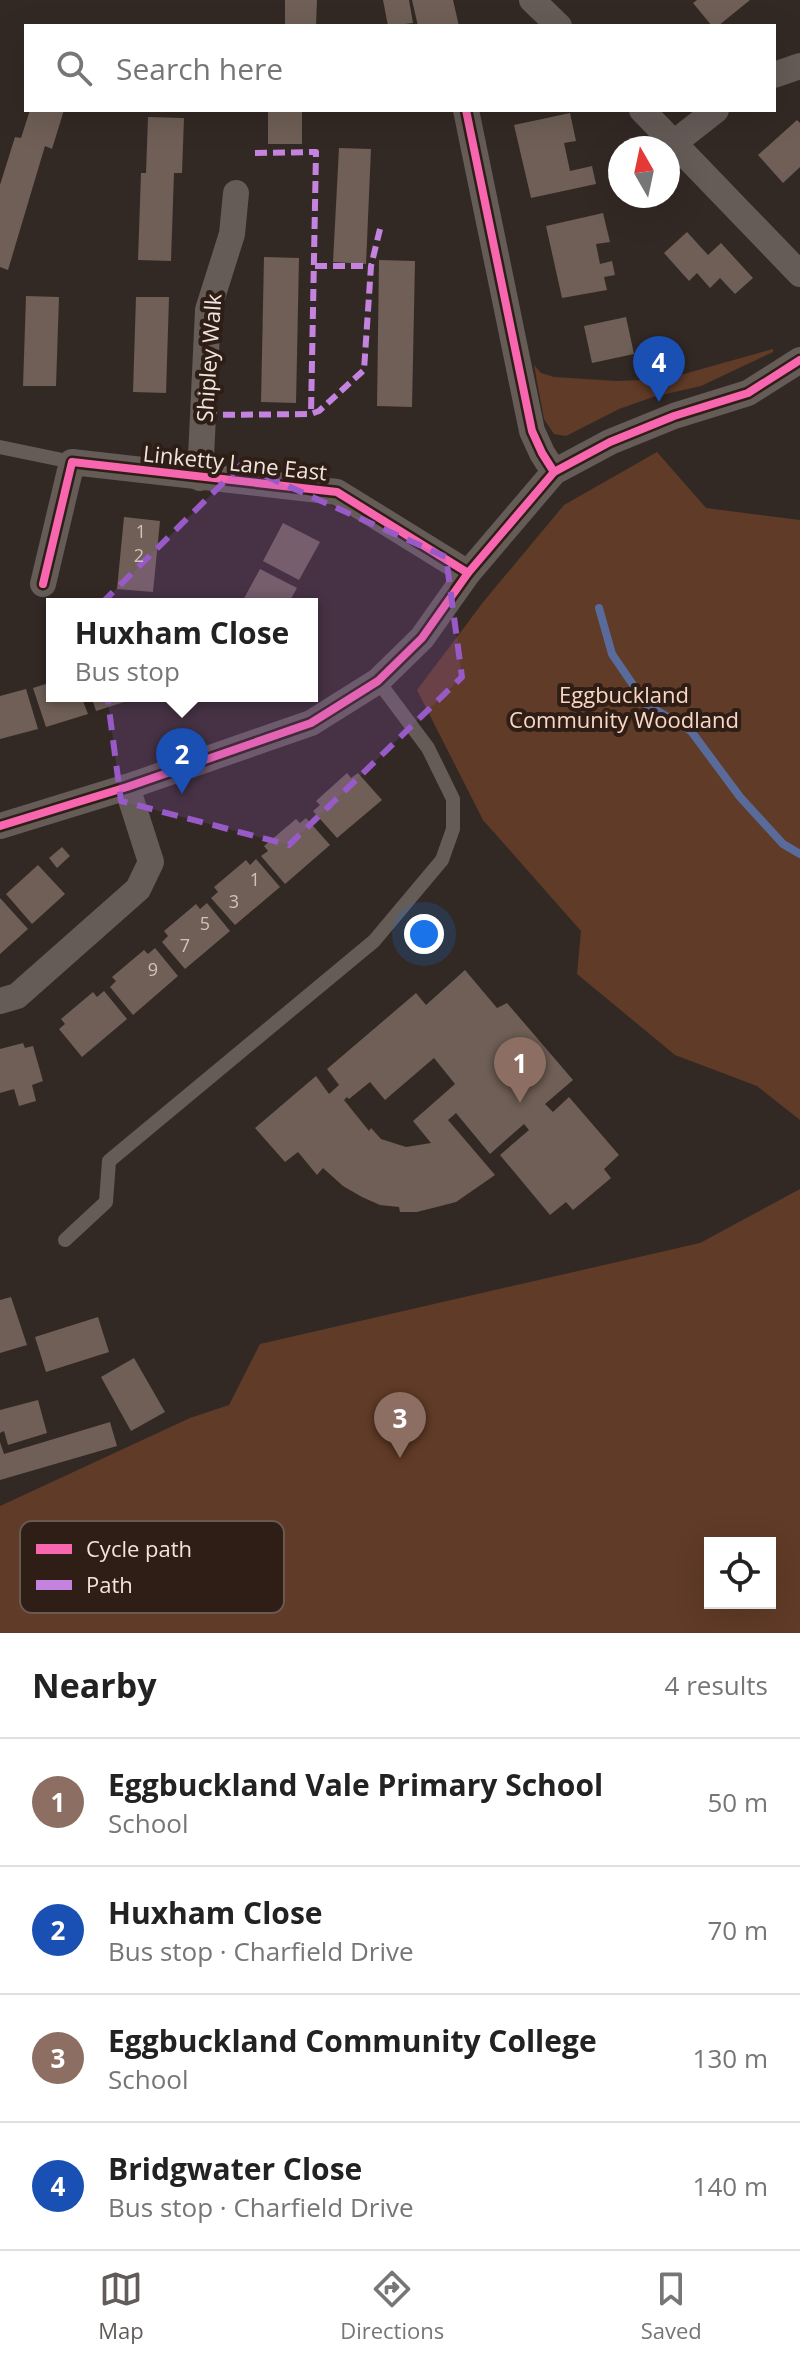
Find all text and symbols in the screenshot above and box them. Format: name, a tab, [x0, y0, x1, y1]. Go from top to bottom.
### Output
search box	[24, 24, 776, 112]
icon: search	[52, 46, 96, 90]
text: Search here	[116, 48, 283, 89]
north arrow	[608, 136, 680, 208]
street label: Shipley Walk	[189, 292, 227, 423]
pin: 4	[633, 336, 685, 402]
street label: Linketty Lane East	[142, 437, 329, 487]
house number: 1	[136, 519, 146, 543]
house number: 2	[134, 543, 144, 567]
popup	[46, 598, 318, 702]
text: Huxham Close	[75, 612, 289, 653]
text: Bus stop	[75, 653, 180, 689]
park label: Eggbuckland Community Woodland	[509, 679, 739, 734]
pin: 2	[156, 728, 208, 794]
house number: 1	[250, 867, 260, 891]
house number: 3	[229, 889, 239, 913]
house number: 5	[200, 911, 210, 935]
your location	[404, 914, 444, 954]
house number: 7	[180, 933, 190, 957]
house number: 9	[148, 957, 158, 981]
pin: 1	[494, 1037, 546, 1103]
pin: 3	[374, 1392, 426, 1458]
legend	[20, 1521, 284, 1613]
text: Cycle path	[86, 1533, 192, 1563]
map controls	[704, 1537, 776, 1609]
button: locate	[704, 1537, 776, 1609]
text: Path	[86, 1569, 133, 1599]
text: Nearby	[32, 1662, 157, 1708]
text: 4 results	[665, 1667, 768, 1703]
text: Eggbuckland Vale Primary School	[108, 1764, 603, 1805]
text: 1	[51, 1784, 65, 1820]
text: 50 m	[707, 1784, 768, 1820]
text: School	[108, 1805, 189, 1841]
text: Huxham Close	[108, 1892, 323, 1933]
text: 2	[51, 1912, 65, 1948]
text: 70 m	[707, 1912, 768, 1948]
text: Bus stop · Charfield Drive	[108, 1933, 414, 1969]
text: Eggbuckland Community College	[108, 2020, 597, 2061]
text: 3	[51, 2040, 65, 2076]
text: 130 m	[693, 2040, 768, 2076]
text: School	[108, 2061, 189, 2097]
text: Bridgwater Close	[108, 2148, 362, 2189]
text: 4	[51, 2168, 65, 2204]
text: 140 m	[693, 2168, 768, 2204]
text: Bus stop · Charfield Drive	[108, 2189, 414, 2225]
tab: Map	[98, 2267, 144, 2345]
tab: Directions	[340, 2267, 444, 2345]
tab: Saved	[641, 2267, 702, 2345]

